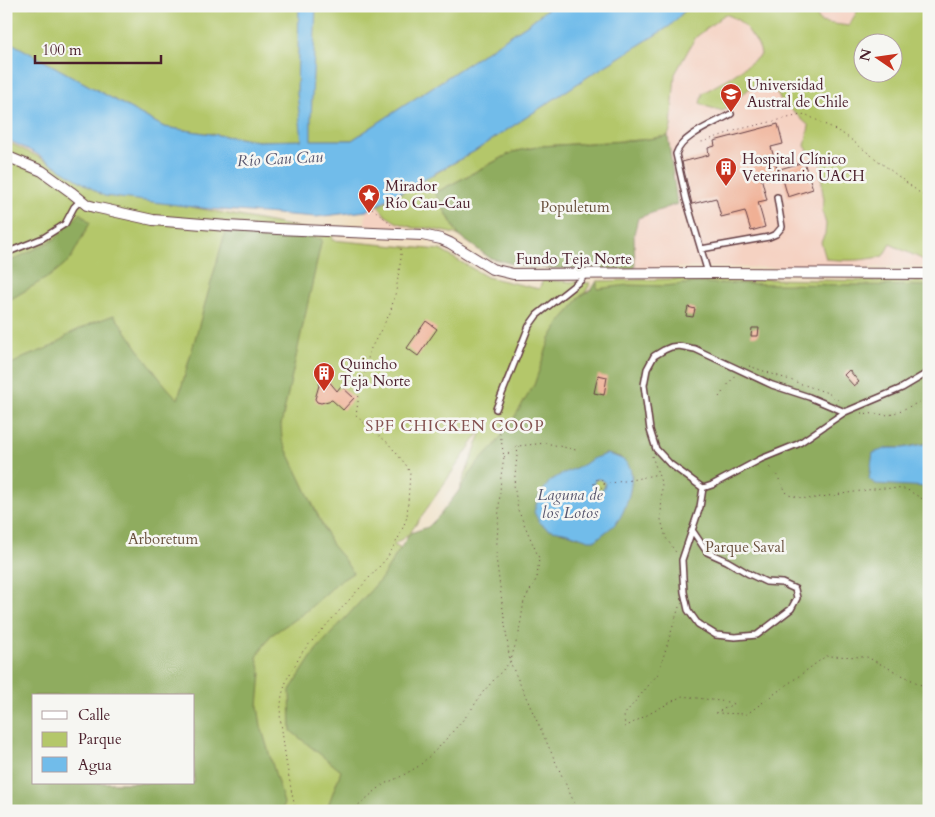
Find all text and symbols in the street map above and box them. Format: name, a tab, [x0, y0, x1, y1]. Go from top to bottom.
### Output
scale bar	[35, 32, 161, 64]
north arrow	[852, 32, 902, 82]
text: 100 m	[42, 40, 82, 60]
text: N	[855, 47, 876, 63]
place label: Universidad Austral de Chile	[747, 75, 849, 112]
school or university icon: Universidad Austral de Chile	[719, 82, 743, 113]
water label: Río Cau Cau	[236, 146, 324, 172]
place label: Hospital Clínico Veterinario UACH	[742, 149, 865, 186]
building icon: Hospital Clínico Veterinario UACH	[714, 156, 738, 187]
place label: Mirador Río Cau-Cau	[385, 176, 471, 213]
place icon: Mirador Río Cau-Cau	[357, 183, 381, 214]
park label: Populetum	[540, 197, 610, 217]
street label: Fundo Teja Norte	[516, 249, 632, 269]
place label: Quincho Teja Norte	[340, 354, 411, 391]
building icon: Quincho Teja Norte	[312, 361, 336, 392]
district label: SPF CHICKEN COOP	[365, 415, 545, 437]
water label: Laguna de los Lotos	[537, 484, 604, 524]
park label: Arboretum	[128, 529, 198, 549]
park label: Parque Saval	[705, 537, 785, 557]
legend	[32, 694, 195, 784]
text: Calle	[78, 705, 111, 725]
text: Parque	[78, 729, 122, 749]
text: Agua	[78, 755, 112, 775]

